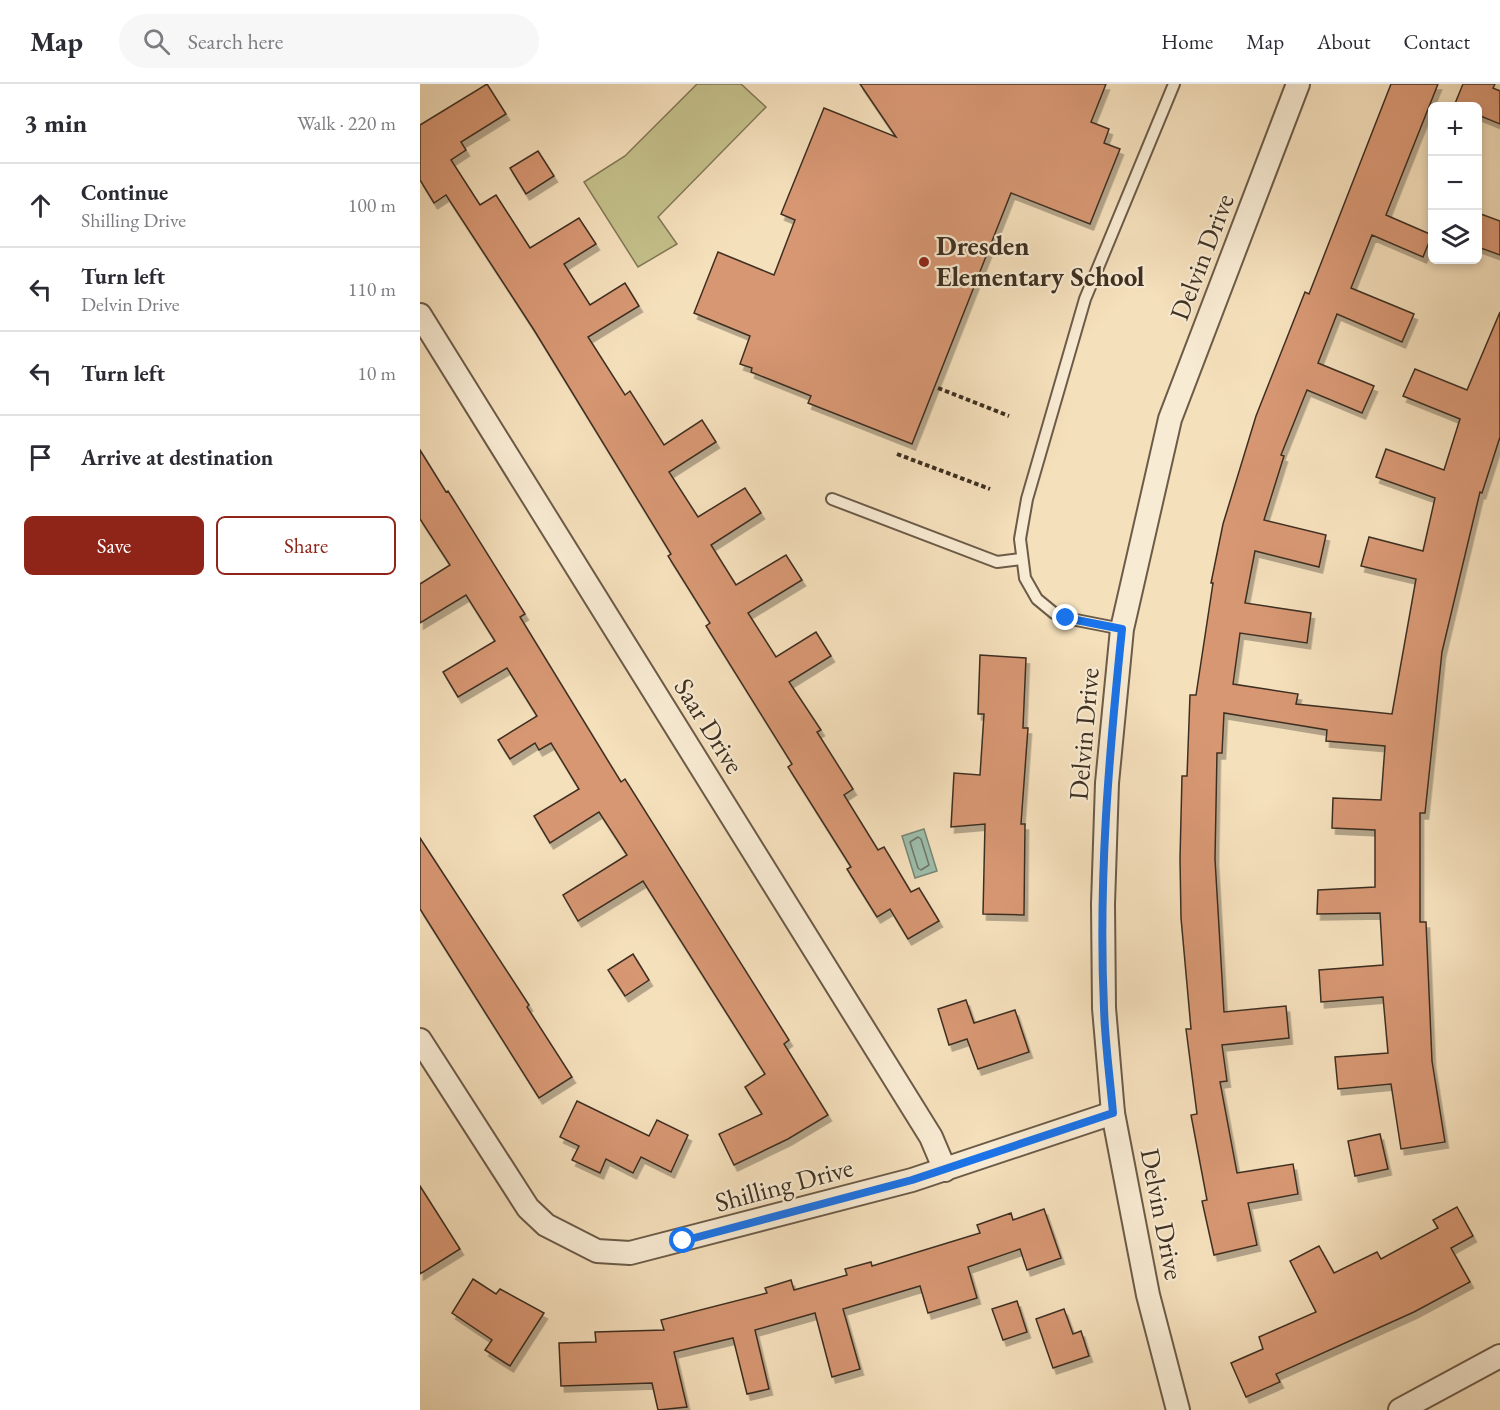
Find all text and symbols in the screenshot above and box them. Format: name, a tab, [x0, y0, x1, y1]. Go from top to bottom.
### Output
search box	[119, 14, 539, 68]
text: Map	[30, 23, 83, 59]
icon: search	[140, 25, 173, 58]
text: Search here	[188, 27, 283, 56]
text: Home	[1161, 28, 1213, 55]
text: Map	[1246, 28, 1284, 55]
text: About	[1317, 28, 1370, 55]
text: Contact	[1403, 28, 1470, 55]
map controls	[1428, 102, 1482, 264]
button: +	[1428, 102, 1482, 156]
text: 3 min	[24, 106, 87, 140]
text: Walk · 220 m	[297, 110, 396, 136]
button: −	[1428, 156, 1482, 210]
text: Continue	[81, 178, 168, 207]
street label: Delvin Drive	[1161, 188, 1242, 325]
icon: ahead	[24, 189, 57, 222]
text: 100 m	[348, 192, 396, 218]
text: Shilling Drive	[81, 207, 186, 233]
button: layers	[1428, 210, 1482, 264]
place label: Dresden Elementary School	[936, 228, 1145, 294]
marker: Dresden Elementary School	[917, 255, 931, 269]
text: Turn left	[81, 262, 165, 291]
icon: left	[24, 273, 57, 306]
text: 110 m	[348, 276, 396, 302]
text: Delvin Drive	[81, 291, 180, 317]
icon: left	[24, 357, 57, 390]
text: Turn left	[81, 359, 165, 388]
text: 10 m	[357, 360, 396, 386]
icon: arrive	[24, 441, 57, 474]
text: Arrive at destination	[81, 443, 273, 472]
button: Save	[24, 516, 204, 575]
button: Share	[216, 516, 396, 575]
route end	[1052, 604, 1078, 630]
street label: Delvin Drive	[1060, 666, 1107, 802]
street label: Saar Drive	[666, 671, 752, 780]
street label: Delvin Drive	[1133, 1145, 1192, 1283]
street label: Shilling Drive	[711, 1149, 857, 1220]
route start	[669, 1227, 695, 1253]

